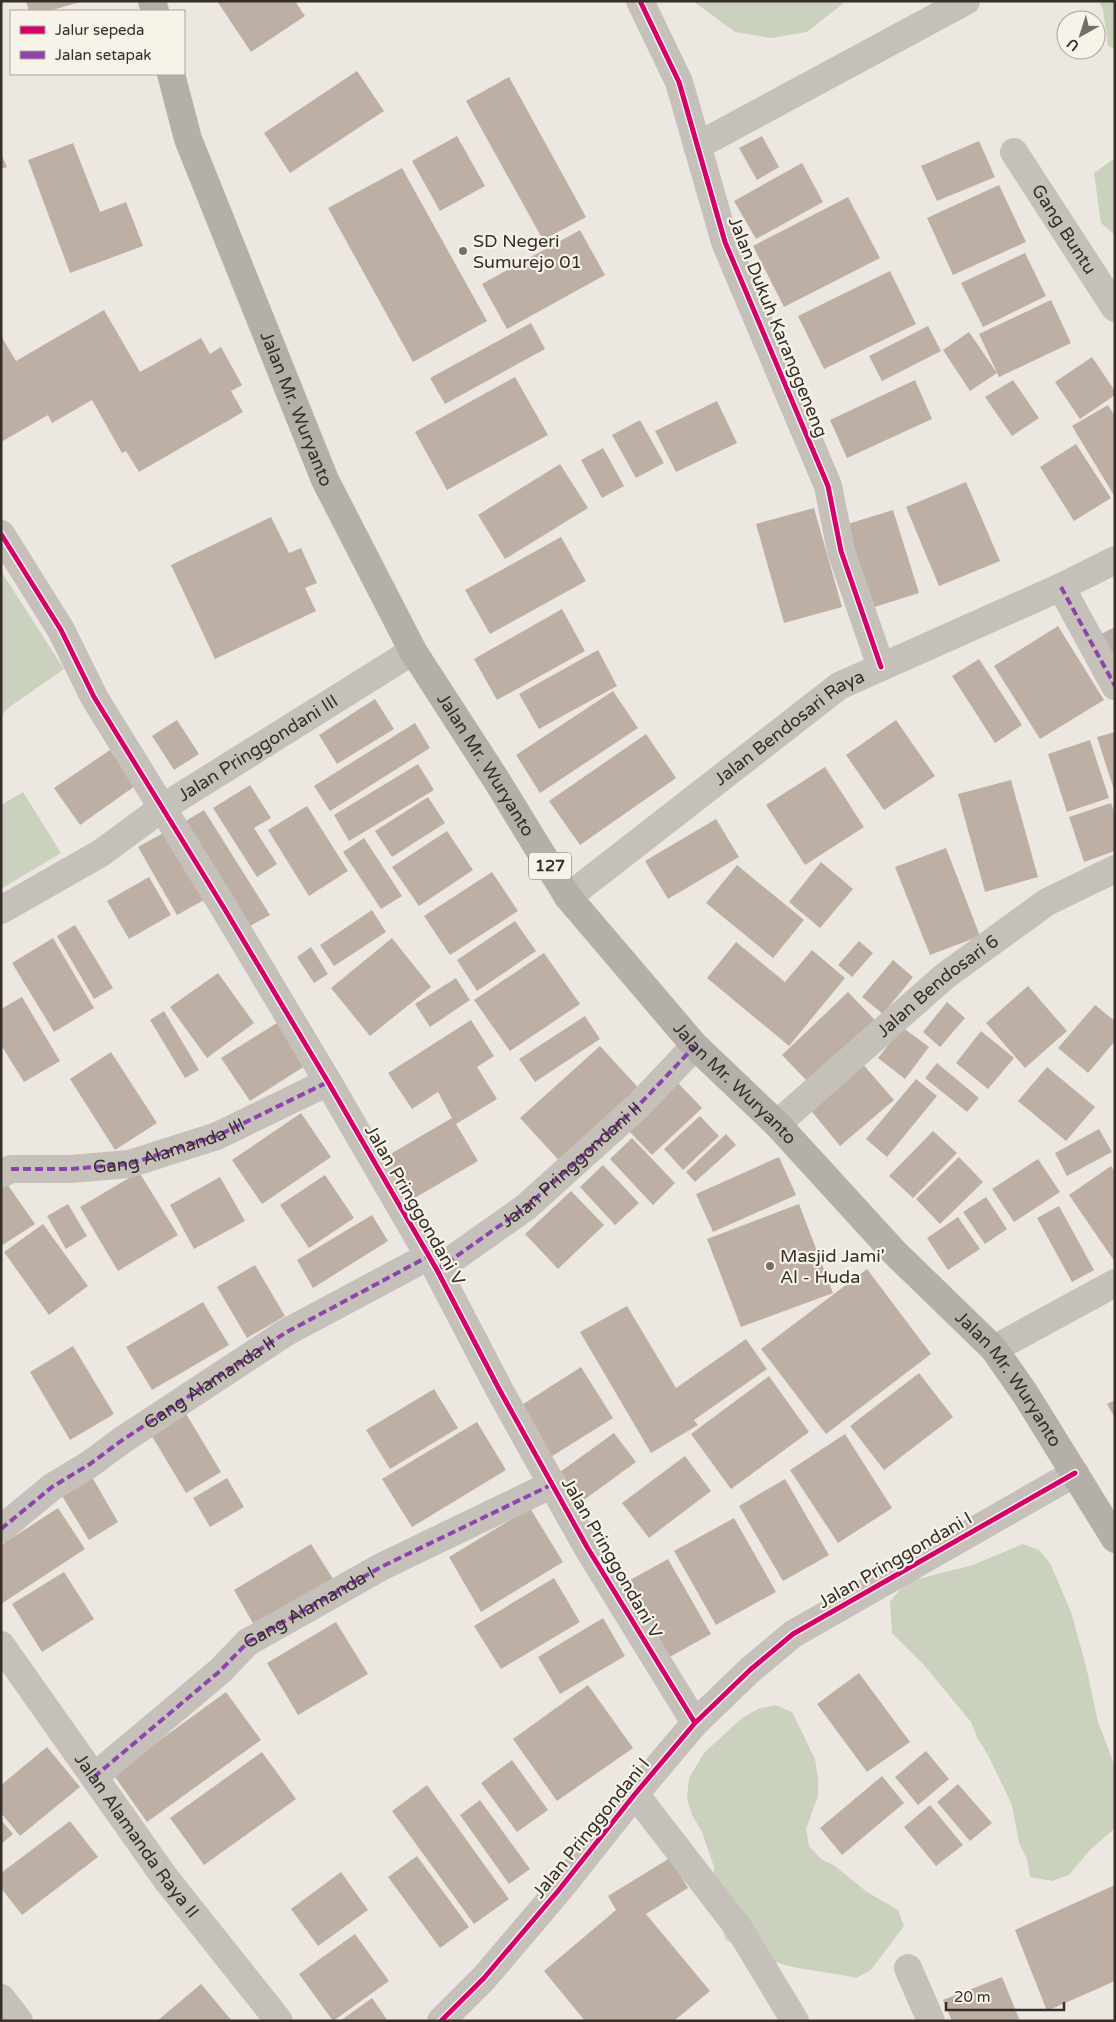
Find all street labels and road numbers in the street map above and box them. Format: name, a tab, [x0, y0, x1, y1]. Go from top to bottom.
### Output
street label: Gang Buntu	[1027, 180, 1101, 278]
street label: Jalan Dukuh Karanggeneng	[724, 213, 832, 441]
street label: Jalan Mr. Wuryanto	[255, 328, 338, 490]
street label: Jalan Bendosari Raya	[710, 665, 868, 790]
street label: Jalan Mr. Wuryanto	[432, 689, 539, 840]
street label: Jalan Pringgondani III	[174, 690, 342, 806]
road number: 127	[529, 852, 571, 879]
street label: Jalan Bendosari 6	[872, 930, 1003, 1042]
street label: Jalan Mr. Wuryanto	[668, 1017, 801, 1149]
street label: Jalan Pringgondani II	[497, 1097, 646, 1232]
street label: Gang Alamanda III	[92, 1113, 248, 1178]
street label: Jalan Pringgondani V	[360, 1121, 470, 1290]
street label: Jalan Mr. Wuryanto	[950, 1306, 1066, 1451]
street label: Gang Alamanda II	[140, 1332, 279, 1434]
street label: Jalan Pringgondani V	[557, 1474, 667, 1643]
street label: Jalan Pringgondani I	[814, 1507, 976, 1613]
street label: Gang Alamanda I	[239, 1562, 379, 1653]
street label: Jalan Alamanda Raya II	[70, 1749, 204, 1922]
street label: Jalan Pringgondani I	[528, 1753, 654, 1903]

